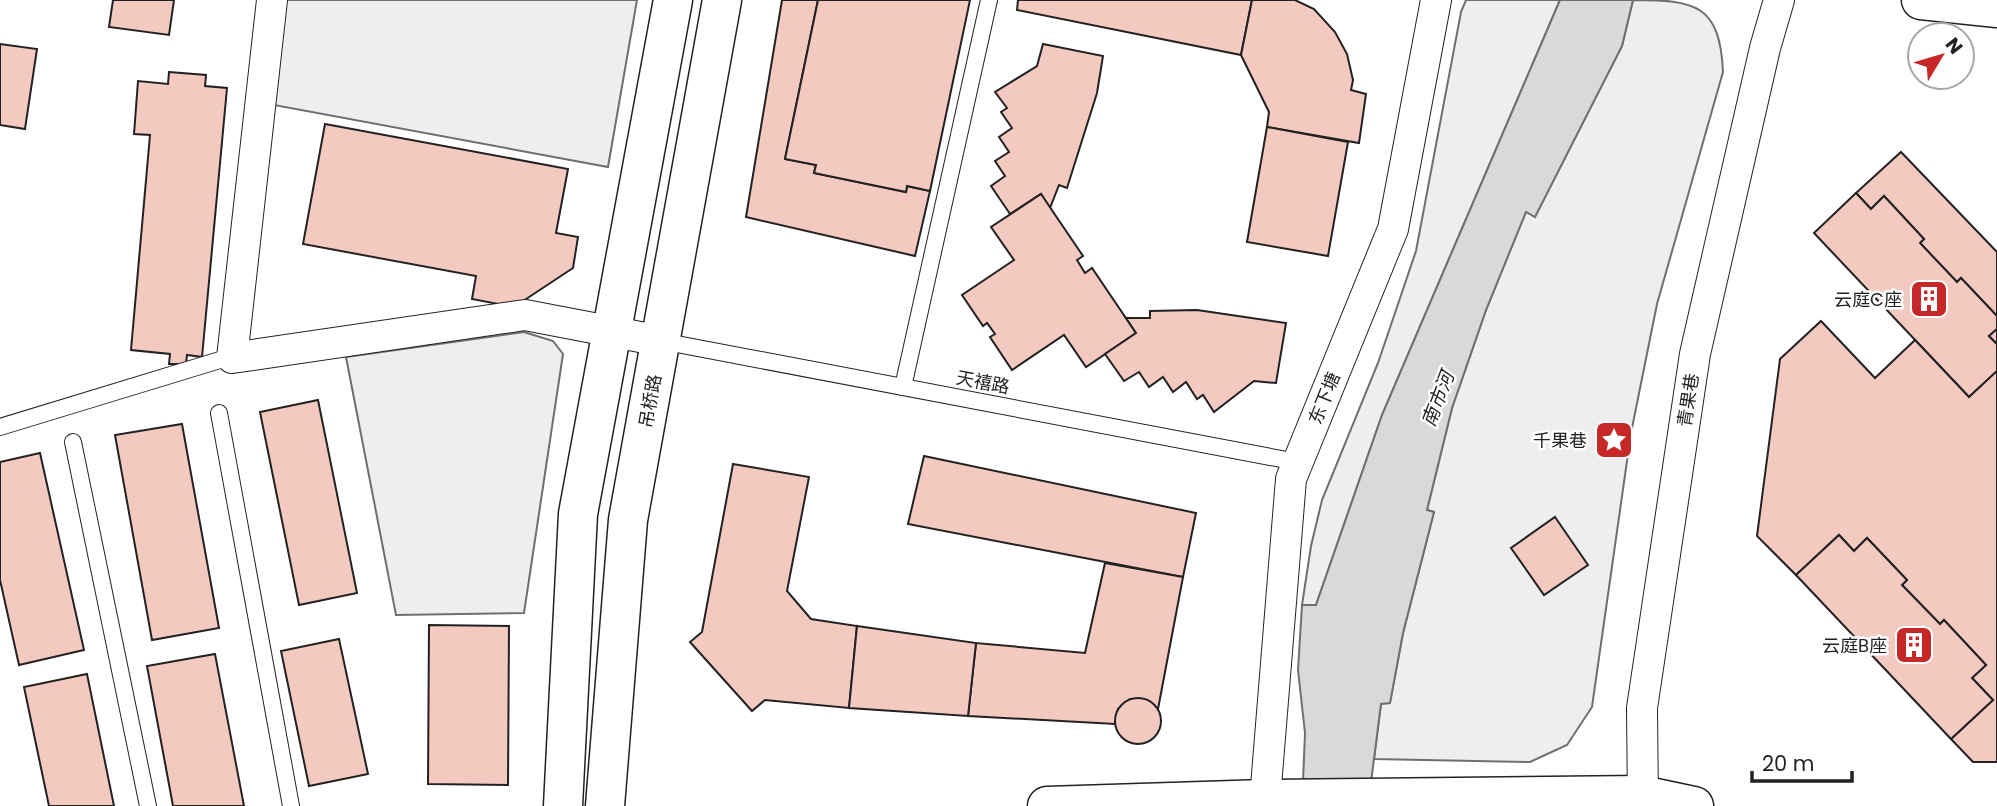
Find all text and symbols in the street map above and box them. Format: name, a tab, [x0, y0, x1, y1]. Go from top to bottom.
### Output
north arrow	[1906, 21, 1976, 91]
text: N	[1939, 32, 1969, 60]
building icon: 云庭C座	[1908, 278, 1950, 320]
place label: 云庭C座	[1834, 287, 1902, 312]
water label: 南市河	[1415, 364, 1462, 430]
street label: 天禧路	[954, 365, 1012, 399]
street label: 东下塘	[1302, 368, 1346, 428]
street label: 青果巷	[1671, 371, 1705, 429]
street label: 吊桥路	[633, 372, 667, 430]
place icon: 千果巷	[1593, 419, 1635, 461]
place label: 千果巷	[1533, 428, 1587, 453]
building icon: 云庭B座	[1893, 624, 1935, 666]
place label: 云庭B座	[1822, 633, 1887, 658]
scale bar	[1752, 740, 1852, 784]
text: 20 m	[1762, 749, 1815, 778]

